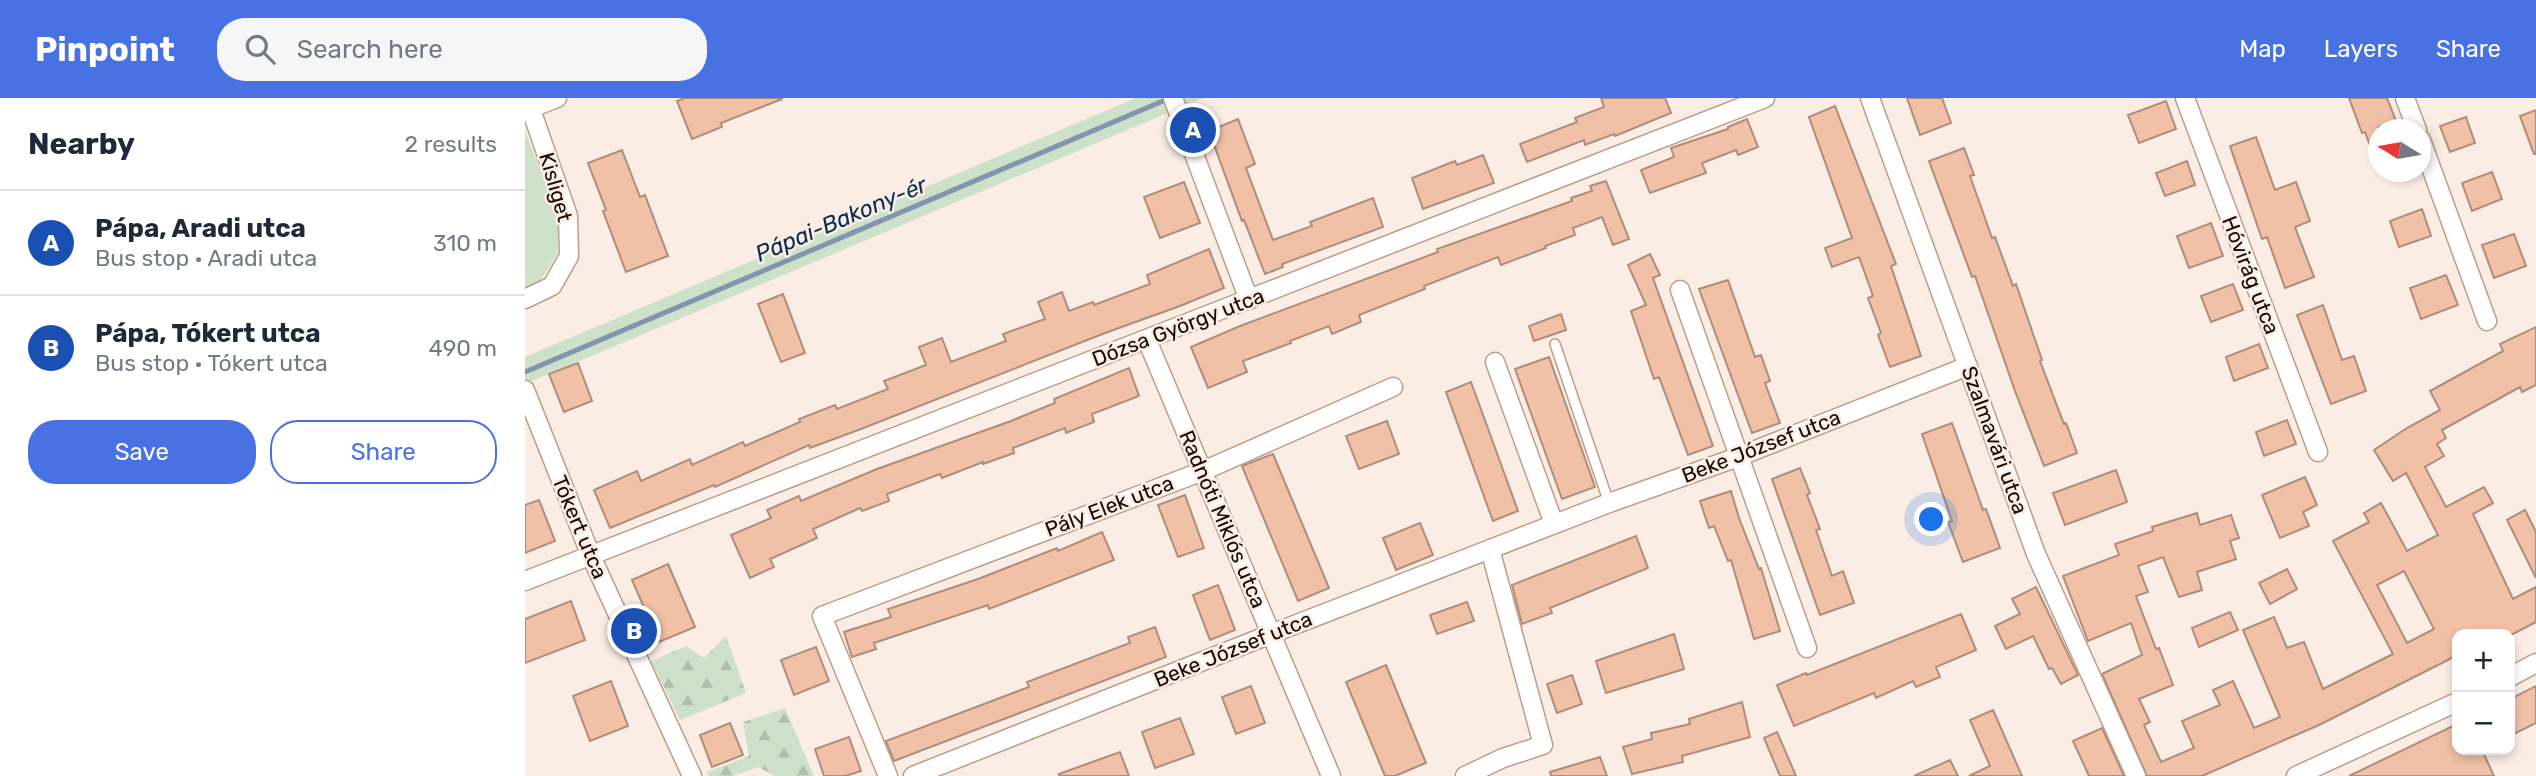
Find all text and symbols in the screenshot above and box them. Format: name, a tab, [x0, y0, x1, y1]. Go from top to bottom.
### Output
search box	[217, 18, 707, 81]
text: Pinpoint	[35, 30, 175, 69]
icon: search	[241, 30, 279, 68]
text: Search here	[297, 34, 443, 65]
text: Map	[2239, 35, 2286, 63]
text: Layers	[2324, 35, 2398, 63]
text: Share	[2436, 35, 2501, 63]
pin: A	[1170, 104, 1216, 156]
north arrow	[2368, 119, 2431, 182]
text: Nearby	[28, 126, 135, 162]
text: 2 results	[405, 130, 497, 158]
street label: Kisliget	[534, 149, 578, 225]
water label: Pápai-Bakony-ér	[751, 170, 932, 268]
street label: Hóvirág utca	[2217, 212, 2285, 338]
text: Pápa, Aradi utca	[95, 213, 306, 244]
text: A	[43, 229, 59, 257]
text: 310 m	[433, 229, 497, 257]
text: Bus stop · Aradi utca	[95, 244, 317, 272]
street label: Dózsa György utca	[1088, 283, 1268, 371]
text: Pápa, Tókert utca	[95, 318, 321, 349]
text: B	[43, 334, 59, 362]
text: 490 m	[429, 334, 497, 362]
text: Bus stop · Tókert utca	[95, 349, 328, 377]
street label: Szalmavári utca	[1957, 363, 2033, 517]
street label: Beke József utca	[1678, 404, 1844, 488]
button: Save	[28, 420, 256, 484]
button: Share	[270, 420, 497, 484]
street label: Radnóti Miklós utca	[1174, 426, 1272, 612]
street label: Pály Elek utca	[1041, 470, 1177, 542]
street label: Tókert utca	[547, 472, 613, 582]
your location	[1914, 502, 1948, 536]
pin: B	[611, 605, 657, 657]
street label: Beke József utca	[1150, 606, 1316, 692]
map controls	[2452, 629, 2515, 755]
button: +	[2452, 629, 2515, 692]
button: −	[2452, 692, 2515, 755]

